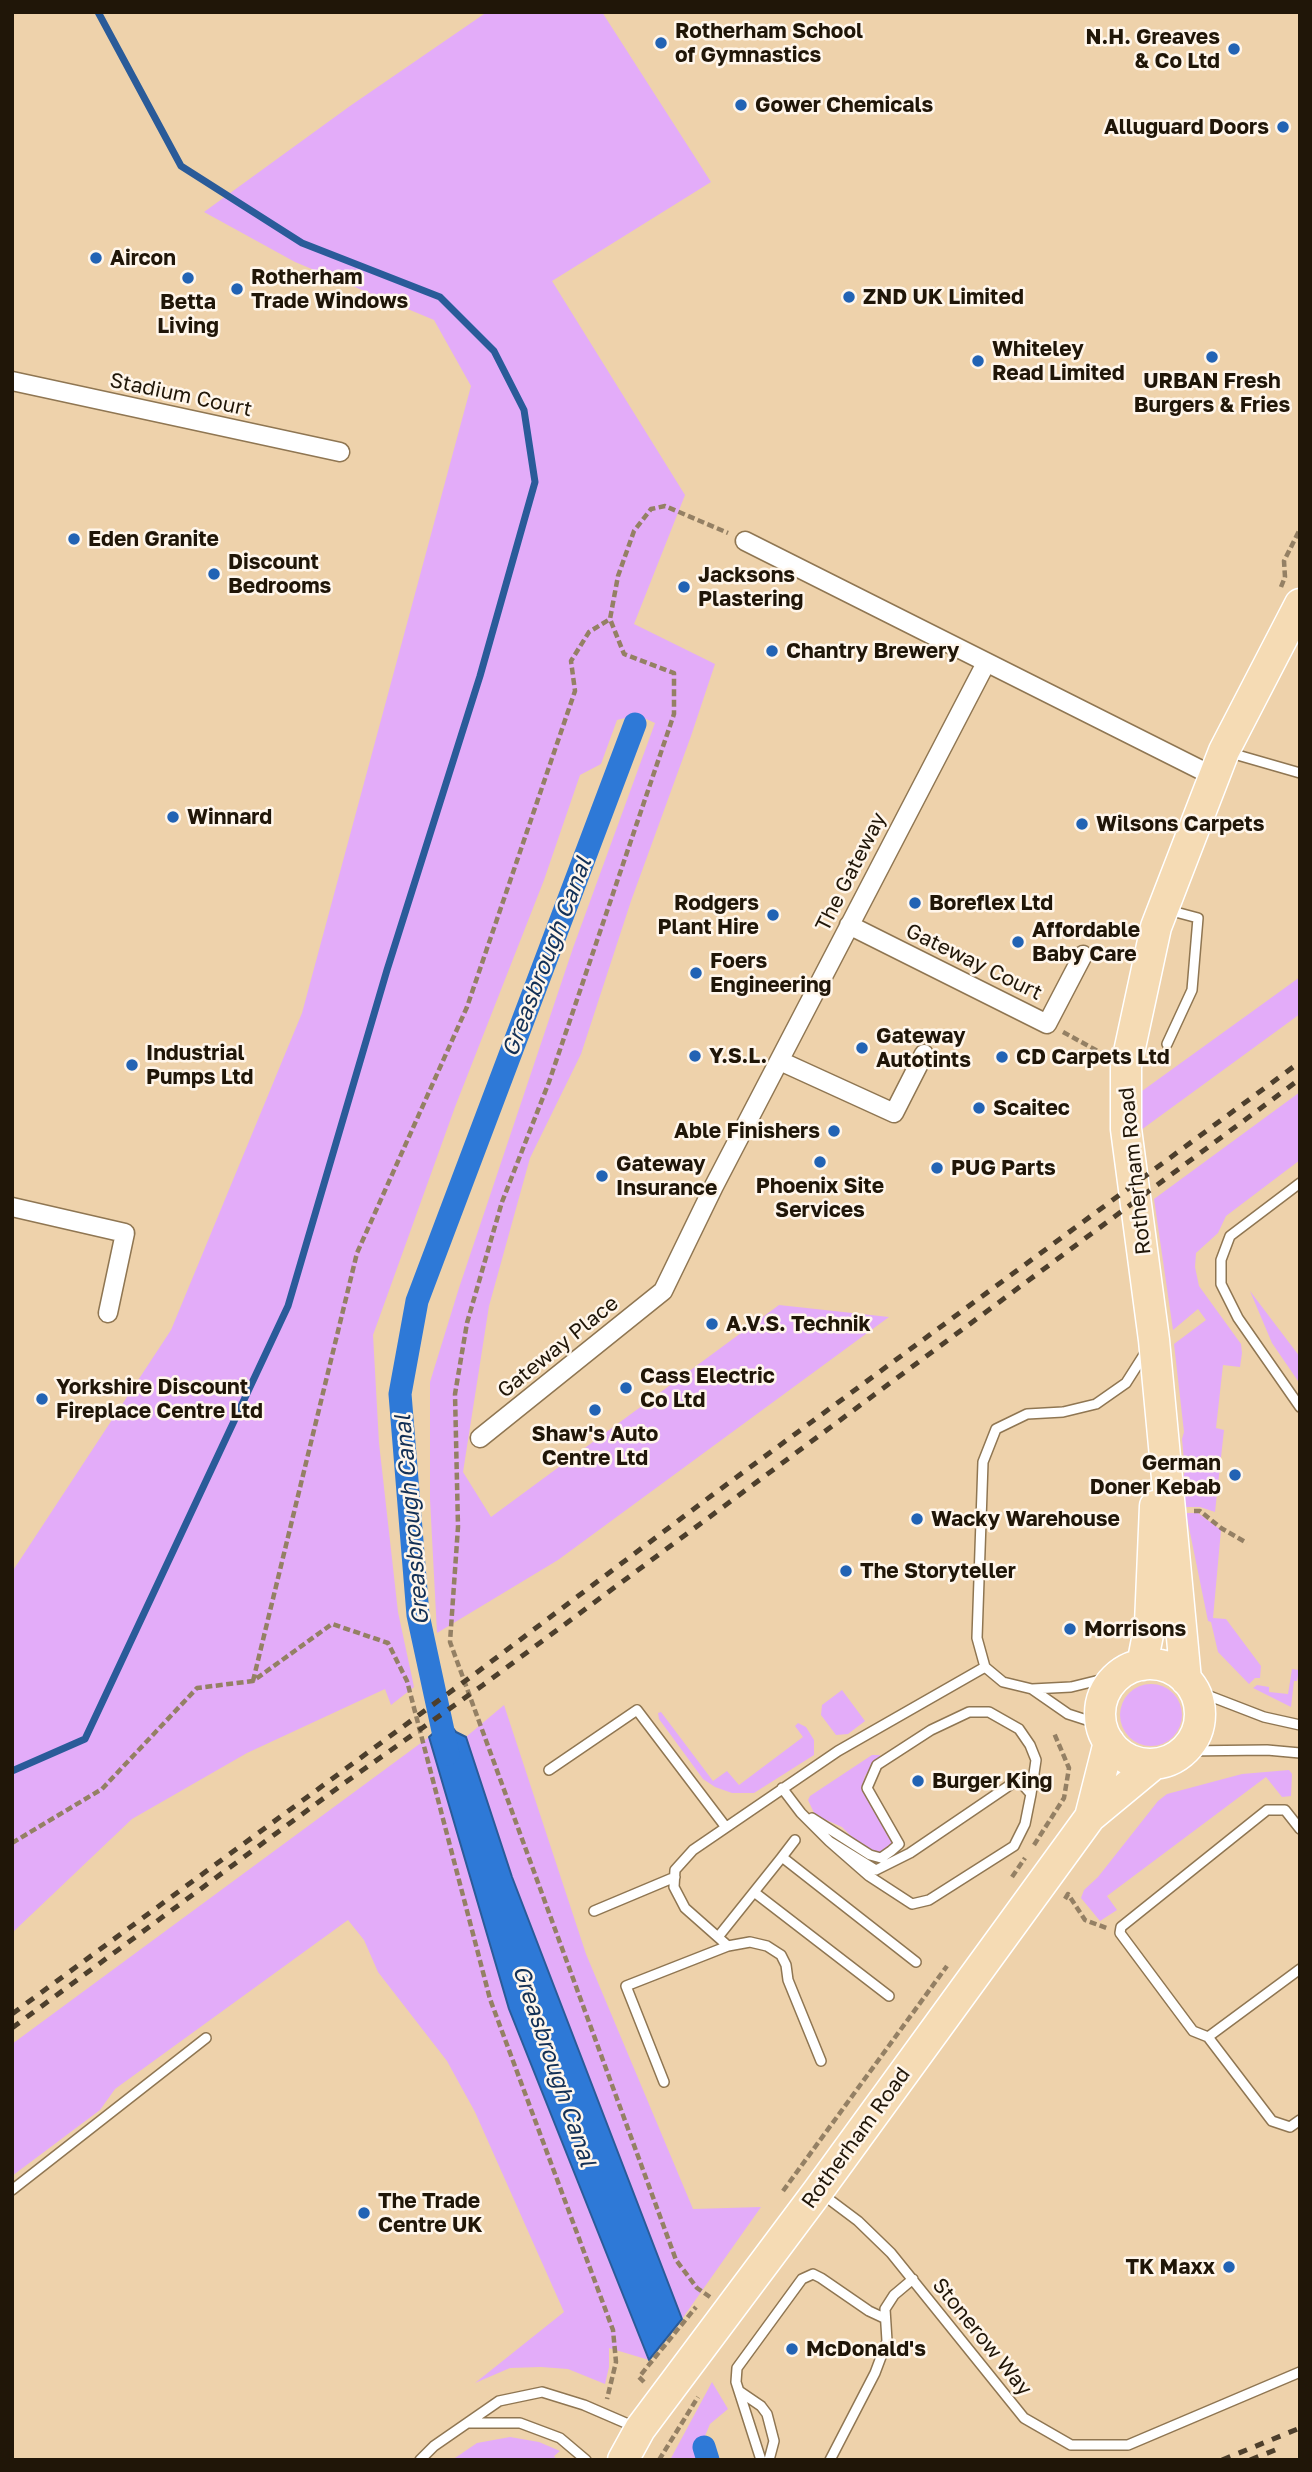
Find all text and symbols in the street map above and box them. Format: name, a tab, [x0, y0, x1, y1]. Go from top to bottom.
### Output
place label: Rotherham School of Gymnastics	[675, 18, 863, 68]
place label: N.H. Greaves & Co Ltd	[1086, 24, 1220, 74]
marker: Rotherham School of Gymnastics	[653, 35, 669, 51]
marker: N.H. Greaves & Co Ltd	[1226, 41, 1242, 57]
place label: Gower Chemicals	[755, 92, 933, 118]
marker: Gower Chemicals	[733, 97, 749, 113]
place label: Alluguard Doors	[1104, 114, 1269, 140]
marker: Alluguard Doors	[1275, 119, 1291, 135]
place label: Aircon	[110, 245, 176, 271]
marker: Aircon	[88, 250, 104, 266]
place label: Rotherham Trade Windows	[251, 264, 408, 314]
marker: Betta Living	[180, 270, 196, 286]
marker: Rotherham Trade Windows	[229, 281, 245, 297]
place label: ZND UK Limited	[863, 284, 1024, 310]
place label: Betta Living	[157, 289, 219, 339]
marker: ZND UK Limited	[841, 289, 857, 305]
place label: Whiteley Read Limited	[992, 336, 1125, 386]
marker: URBAN Fresh Burgers & Fries	[1204, 349, 1220, 365]
marker: Whiteley Read Limited	[970, 353, 986, 369]
street label: Stadium Court	[107, 368, 255, 422]
place label: URBAN Fresh Burgers & Fries	[1134, 368, 1290, 418]
place label: Eden Granite	[88, 526, 219, 552]
marker: Eden Granite	[66, 531, 82, 547]
place label: Discount Bedrooms	[228, 549, 331, 599]
place label: Jacksons Plastering	[698, 562, 803, 612]
marker: Discount Bedrooms	[206, 566, 222, 582]
marker: Jacksons Plastering	[676, 579, 692, 595]
place label: Chantry Brewery	[786, 638, 959, 664]
marker: Chantry Brewery	[764, 643, 780, 659]
place label: Winnard	[187, 804, 272, 830]
street label: The Gateway	[810, 808, 892, 936]
marker: Winnard	[165, 809, 181, 825]
place label: Wilsons Carpets	[1096, 811, 1264, 837]
marker: Wilsons Carpets	[1074, 816, 1090, 832]
water label: Greasbrough Canal	[496, 853, 598, 1061]
place label: Rodgers Plant Hire	[657, 890, 759, 940]
place label: Boreflex Ltd	[929, 890, 1053, 916]
marker: Boreflex Ltd	[907, 895, 923, 911]
marker: Rodgers Plant Hire	[765, 907, 781, 923]
place label: Affordable Baby Care	[1032, 917, 1140, 967]
street label: Gateway Court	[902, 918, 1046, 1006]
marker: Affordable Baby Care	[1010, 934, 1026, 950]
place label: Foers Engineering	[710, 948, 832, 998]
marker: Foers Engineering	[688, 965, 704, 981]
place label: Gateway Autotints	[876, 1023, 971, 1073]
place label: Industrial Pumps Ltd	[146, 1040, 254, 1090]
marker: Gateway Autotints	[854, 1040, 870, 1056]
place label: Y.S.L.	[709, 1043, 767, 1069]
place label: CD Carpets Ltd	[1016, 1044, 1170, 1070]
marker: Y.S.L.	[687, 1048, 703, 1064]
marker: CD Carpets Ltd	[994, 1049, 1010, 1065]
marker: Industrial Pumps Ltd	[124, 1057, 140, 1073]
street label: Rotherham Road	[1114, 1086, 1156, 1256]
place label: Scaitec	[993, 1095, 1070, 1121]
marker: Scaitec	[971, 1100, 987, 1116]
place label: Able Finishers	[674, 1118, 820, 1144]
marker: Able Finishers	[826, 1123, 842, 1139]
place label: Gateway Insurance	[616, 1151, 717, 1201]
marker: Phoenix Site Services	[812, 1154, 828, 1170]
place label: PUG Parts	[951, 1155, 1056, 1181]
marker: PUG Parts	[929, 1160, 945, 1176]
marker: Gateway Insurance	[594, 1168, 610, 1184]
place label: Phoenix Site Services	[756, 1173, 884, 1223]
street label: Gateway Place	[493, 1291, 623, 1403]
place label: A.V.S. Technik	[726, 1311, 871, 1337]
marker: A.V.S. Technik	[704, 1316, 720, 1332]
place label: Cass Electric Co Ltd	[640, 1363, 775, 1413]
place label: Yorkshire Discount Fireplace Centre Ltd	[56, 1374, 263, 1424]
marker: Cass Electric Co Ltd	[618, 1380, 634, 1396]
marker: Yorkshire Discount Fireplace Centre Ltd	[34, 1391, 50, 1407]
marker: Shaw's Auto Centre Ltd	[587, 1402, 603, 1418]
water label: Greasbrough Canal	[389, 1414, 435, 1626]
place label: Shaw's Auto Centre Ltd	[532, 1421, 658, 1471]
place label: German Doner Kebab	[1090, 1450, 1221, 1500]
marker: German Doner Kebab	[1227, 1467, 1243, 1483]
place label: Wacky Warehouse	[931, 1506, 1120, 1532]
marker: Wacky Warehouse	[909, 1511, 925, 1527]
place label: The Storyteller	[860, 1558, 1016, 1584]
marker: The Storyteller	[838, 1563, 854, 1579]
place label: Morrisons	[1084, 1616, 1186, 1642]
marker: Morrisons	[1062, 1621, 1078, 1637]
place label: Burger King	[932, 1768, 1053, 1794]
marker: Burger King	[910, 1773, 926, 1789]
water label: Greasbrough Canal	[507, 1962, 601, 2170]
street label: Rotherham Road	[796, 2062, 916, 2214]
place label: The Trade Centre UK	[378, 2188, 482, 2238]
marker: The Trade Centre UK	[356, 2205, 372, 2221]
place label: TK Maxx	[1125, 2254, 1215, 2280]
marker: TK Maxx	[1221, 2259, 1237, 2275]
street label: Stonerow Way	[927, 2273, 1037, 2401]
place label: McDonald's	[806, 2336, 926, 2362]
marker: McDonald's	[784, 2341, 800, 2357]

